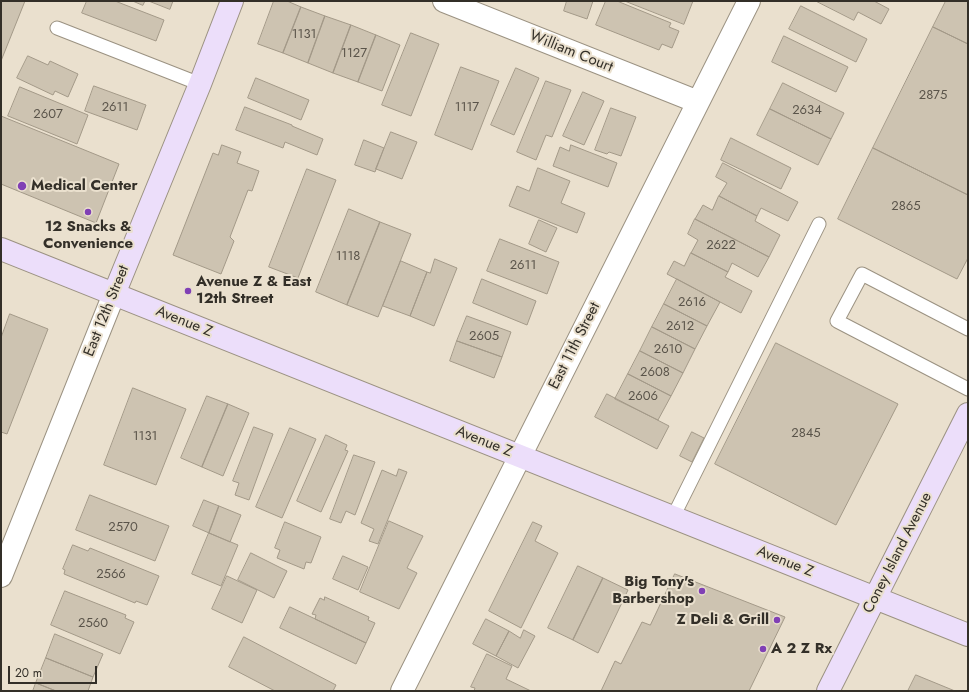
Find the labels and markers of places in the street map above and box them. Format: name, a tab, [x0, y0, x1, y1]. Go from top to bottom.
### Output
place label: Medical Center	[31, 177, 138, 195]
marker: Medical Center	[16, 180, 28, 192]
marker: 12 Snacks & Convenience	[83, 207, 93, 217]
place label: 12 Snacks & Convenience	[43, 218, 133, 253]
place label: Avenue Z & East 12th Street	[196, 273, 311, 308]
marker: Avenue Z & East 12th Street	[183, 286, 193, 296]
place label: Big Tony's Barbershop	[612, 573, 694, 608]
marker: Big Tony's Barbershop	[697, 586, 707, 596]
place label: Z Deli & Grill	[677, 611, 769, 629]
marker: Z Deli & Grill	[772, 615, 782, 625]
place label: A 2 Z Rx	[771, 640, 832, 658]
marker: A 2 Z Rx	[758, 644, 768, 654]

